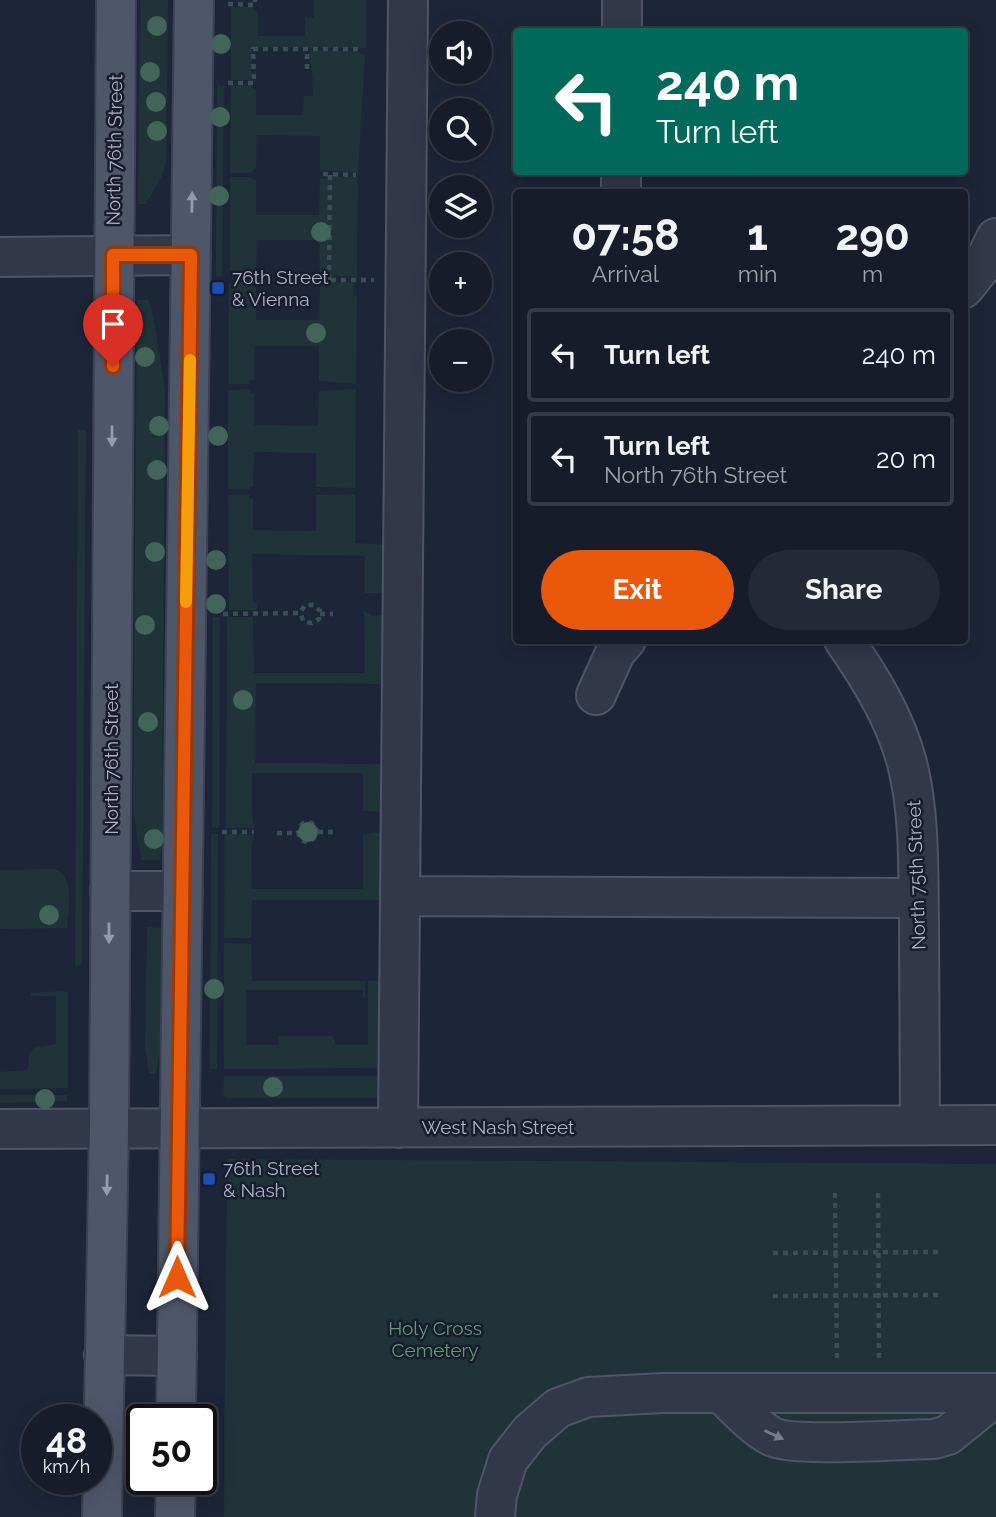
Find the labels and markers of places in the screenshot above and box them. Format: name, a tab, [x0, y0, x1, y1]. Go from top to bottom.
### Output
place label: 76th Street & Vienna	[232, 266, 329, 310]
marker: 76th Street & Vienna	[210, 280, 226, 296]
pin	[83, 294, 143, 366]
place label: 76th Street & Nash	[223, 1157, 320, 1201]
marker: 76th Street & Nash	[201, 1171, 217, 1187]

